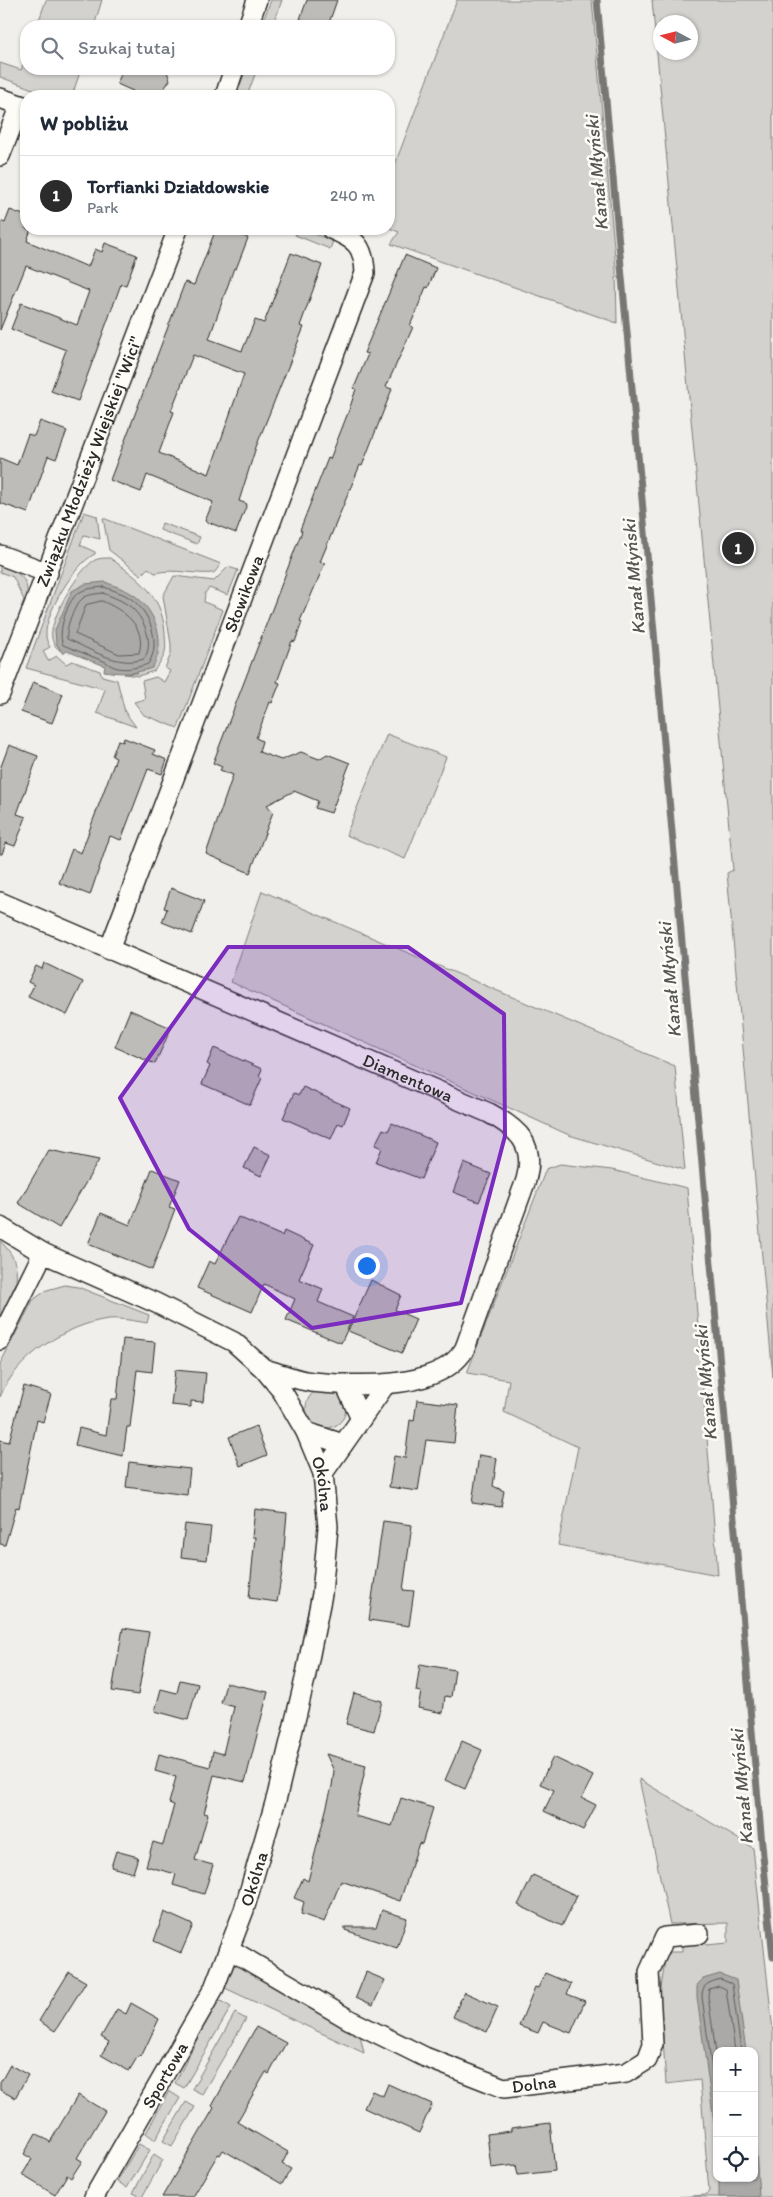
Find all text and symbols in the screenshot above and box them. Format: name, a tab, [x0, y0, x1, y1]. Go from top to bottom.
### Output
north arrow	[653, 15, 698, 60]
search box	[20, 20, 395, 75]
icon: search	[38, 34, 66, 62]
text: Szukaj tutaj	[78, 36, 175, 59]
text: W pobliżu	[40, 110, 128, 135]
water label: Kanał Młyński	[580, 112, 613, 231]
text: Torfianki Działdowskie	[87, 175, 269, 198]
text: 1	[52, 186, 60, 205]
text: 240 m	[330, 186, 375, 205]
text: Park	[87, 198, 118, 217]
street label: Związku Młodzieży Wiejskiej "Wici"	[31, 333, 147, 590]
water label: Kanał Młyński	[617, 516, 650, 635]
pin: 1	[722, 529, 754, 567]
street label: Słowikowa	[219, 551, 269, 636]
water label: Kanał Młyński	[653, 919, 686, 1038]
street label: Diamentowa	[359, 1049, 456, 1107]
your location	[354, 1253, 380, 1279]
water label: Kanał Młyński	[689, 1322, 722, 1441]
street label: Okólna	[306, 1452, 338, 1513]
water label: Kanał Młyński	[725, 1726, 758, 1845]
street label: Okólna	[235, 1848, 273, 1909]
street label: Sportowa	[137, 2037, 193, 2112]
map controls	[713, 2047, 758, 2182]
button: +	[713, 2047, 758, 2092]
street label: Dolna	[510, 2071, 558, 2098]
button: −	[713, 2092, 758, 2137]
button: locate	[713, 2137, 758, 2182]

